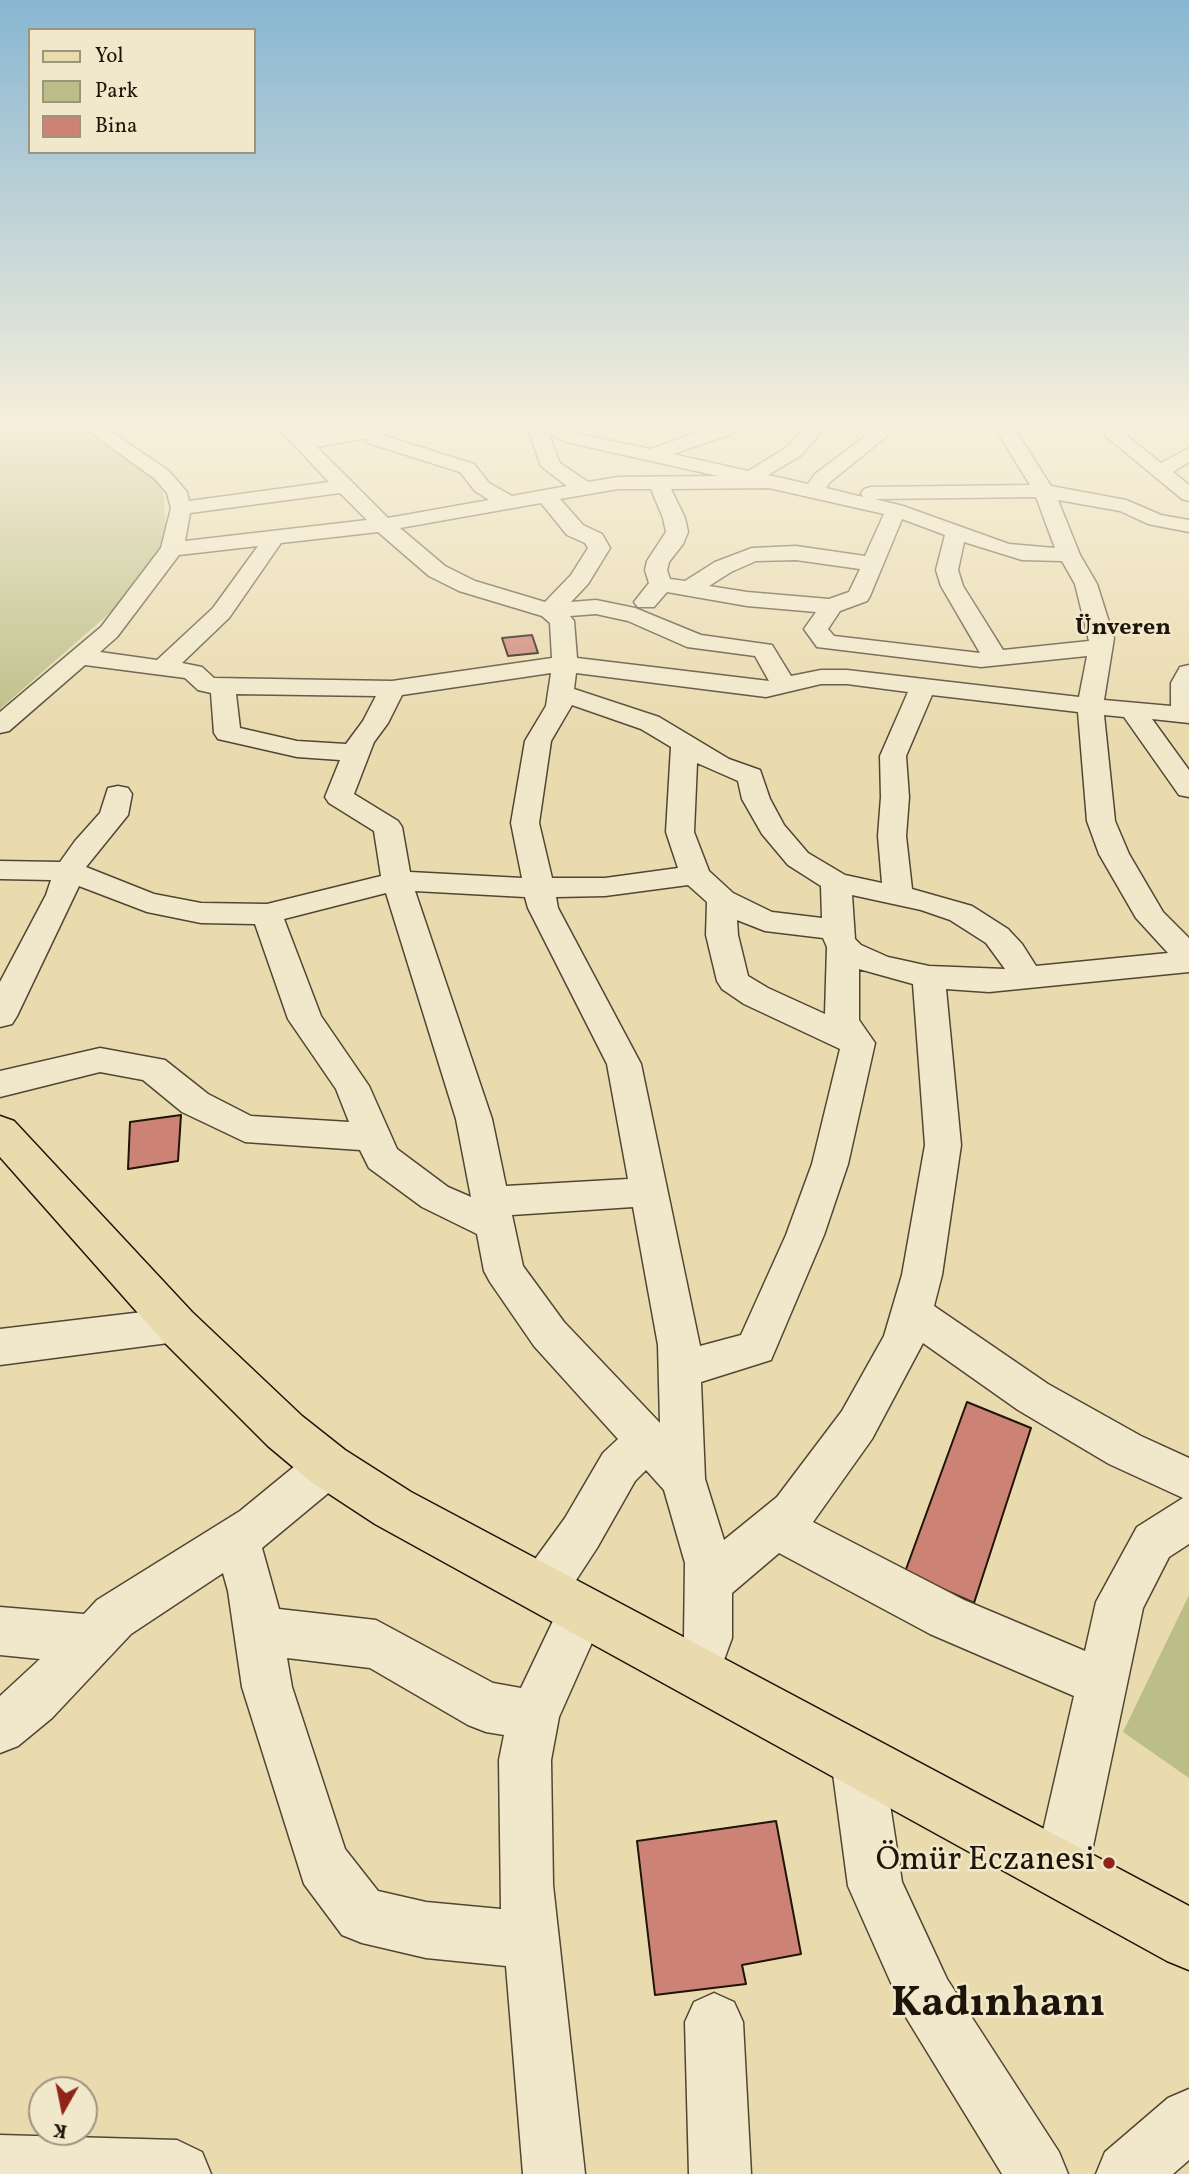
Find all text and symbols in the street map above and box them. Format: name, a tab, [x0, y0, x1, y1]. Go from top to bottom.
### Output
legend	[28, 28, 256, 154]
text: Yol	[95, 42, 124, 71]
text: Park	[95, 77, 138, 106]
text: Bina	[95, 112, 137, 141]
district label: Ünveren	[1075, 616, 1171, 644]
place label: Ömür Eczanesi	[876, 1843, 1095, 1883]
marker: Ömür Eczanesi	[1101, 1855, 1117, 1871]
district label: Kadınhanı	[891, 1982, 1105, 2032]
north arrow	[28, 2076, 98, 2146]
text: K	[51, 2116, 69, 2144]

